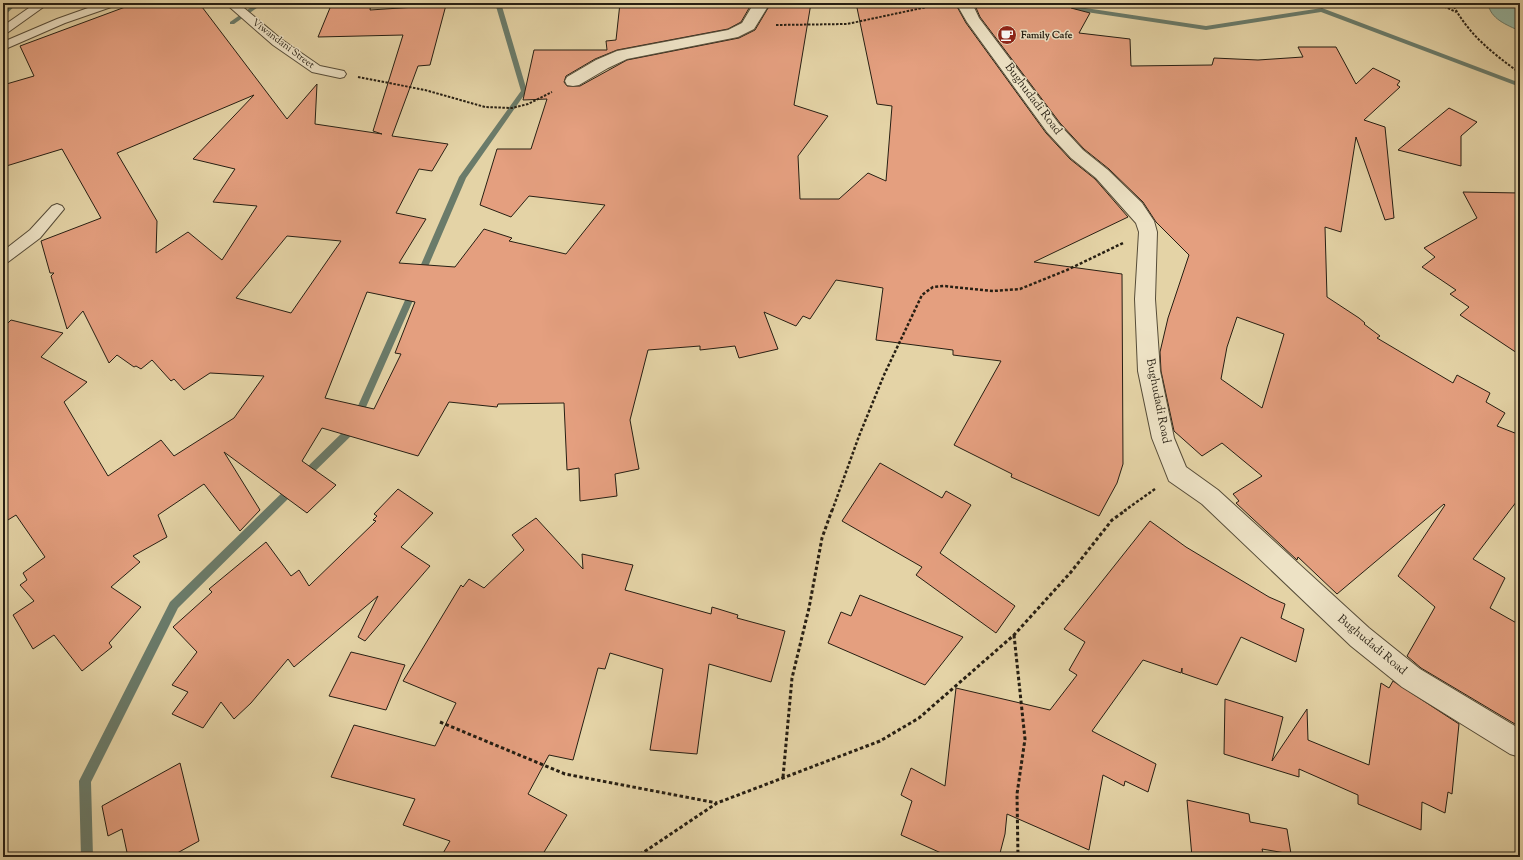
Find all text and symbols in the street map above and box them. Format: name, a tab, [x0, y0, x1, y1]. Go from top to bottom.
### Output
street label: Viwandani Street	[248, 15, 318, 73]
cafe icon: Family Cafe	[996, 24, 1018, 46]
place label: Family Cafe	[1020, 28, 1073, 43]
street label: Bughudadi Road	[1000, 59, 1066, 139]
street label: Bughudadi Road	[1141, 357, 1175, 445]
street label: Bughudadi Road	[1333, 610, 1411, 680]

